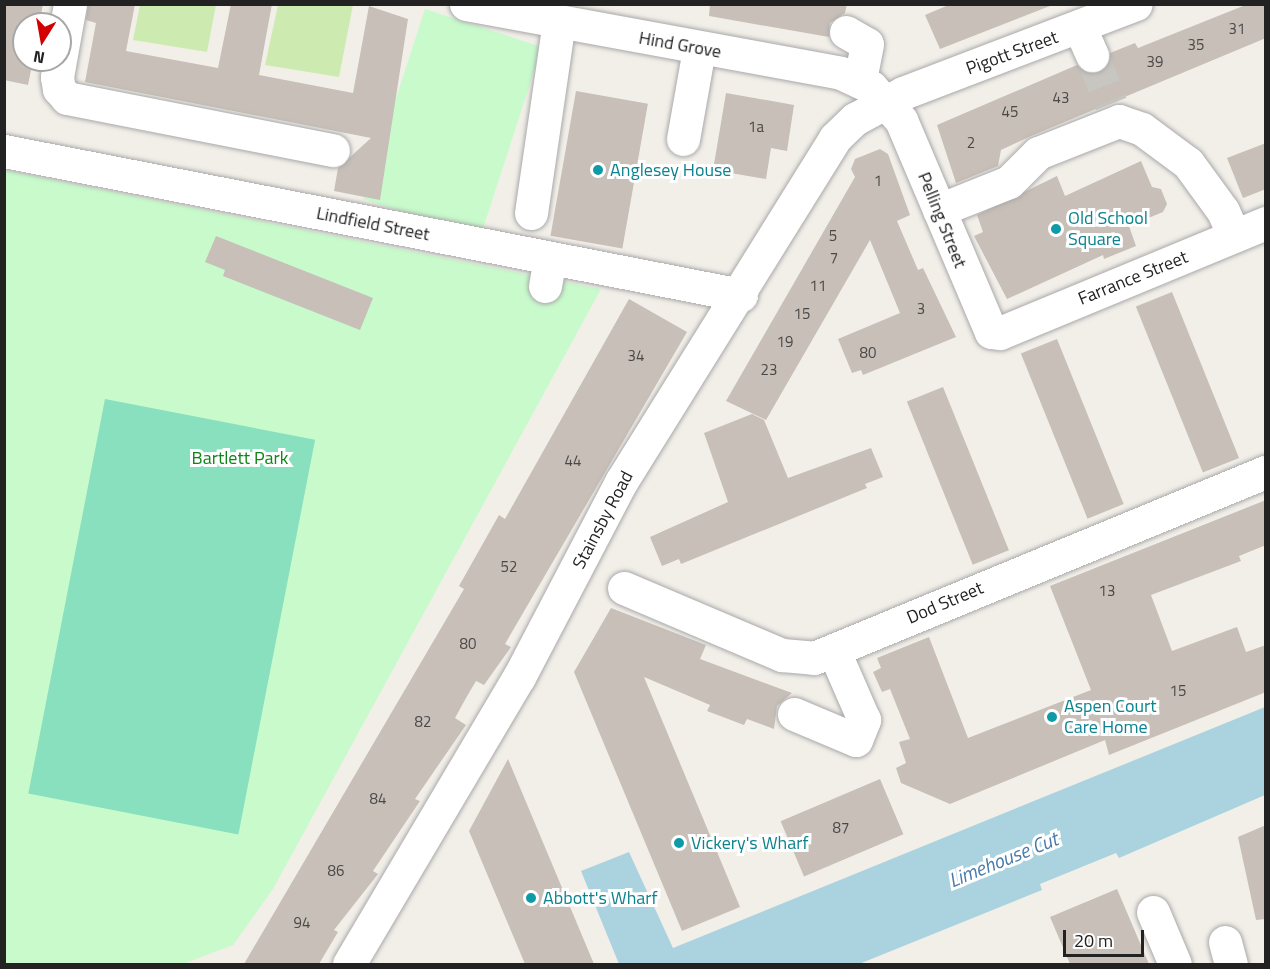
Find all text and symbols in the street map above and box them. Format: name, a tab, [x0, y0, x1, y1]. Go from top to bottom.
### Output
north arrow	[12, 12, 72, 72]
house number: 31	[1229, 20, 1245, 38]
street label: Pigott Street	[963, 26, 1061, 80]
street label: Hind Grove	[637, 27, 723, 63]
house number: 35	[1188, 36, 1204, 54]
text: N	[31, 45, 47, 71]
house number: 39	[1147, 53, 1163, 71]
house number: 43	[1053, 89, 1069, 107]
house number: 45	[1002, 103, 1018, 121]
house number: 1a	[748, 118, 764, 136]
house number: 2	[967, 134, 975, 152]
place label: Anglesey House	[610, 159, 731, 181]
marker: Anglesey House	[591, 163, 605, 177]
street label: Pelling Street	[913, 169, 971, 271]
house number: 1	[874, 172, 882, 190]
street label: Lindfield Street	[315, 202, 431, 246]
place label: Old School Square	[1068, 208, 1148, 250]
marker: Old School Square	[1049, 222, 1063, 236]
house number: 5	[829, 227, 837, 245]
street label: Farrance Street	[1075, 246, 1191, 310]
house number: 7	[830, 249, 838, 267]
house number: 11	[810, 277, 826, 295]
house number: 3	[917, 300, 925, 318]
house number: 15	[794, 305, 810, 323]
house number: 19	[777, 333, 793, 351]
house number: 80	[860, 344, 876, 362]
house number: 34	[628, 347, 644, 365]
house number: 23	[761, 361, 777, 379]
park label: Bartlett Park	[192, 447, 288, 469]
house number: 44	[565, 452, 581, 470]
street label: Stainsby Road	[568, 467, 638, 573]
house number: 52	[501, 558, 517, 576]
street label: Dod Street	[903, 577, 987, 629]
house number: 13	[1099, 582, 1115, 600]
house number: 80	[460, 635, 476, 653]
house number: 15	[1170, 682, 1186, 700]
place label: Aspen Court Care Home	[1064, 696, 1157, 738]
marker: Aspen Court Care Home	[1045, 710, 1059, 724]
house number: 82	[415, 713, 431, 731]
house number: 84	[370, 790, 386, 808]
house number: 87	[833, 819, 849, 837]
water label: Limehouse Cut	[945, 826, 1061, 892]
place label: Vickery's Wharf	[691, 832, 808, 854]
marker: Vickery's Wharf	[672, 836, 686, 850]
house number: 86	[328, 862, 344, 880]
place label: Abbott's Wharf	[543, 887, 658, 909]
marker: Abbott's Wharf	[524, 891, 538, 905]
house number: 94	[294, 914, 310, 932]
scale bar	[1066, 918, 1147, 956]
text: 20 m	[1074, 927, 1113, 954]

